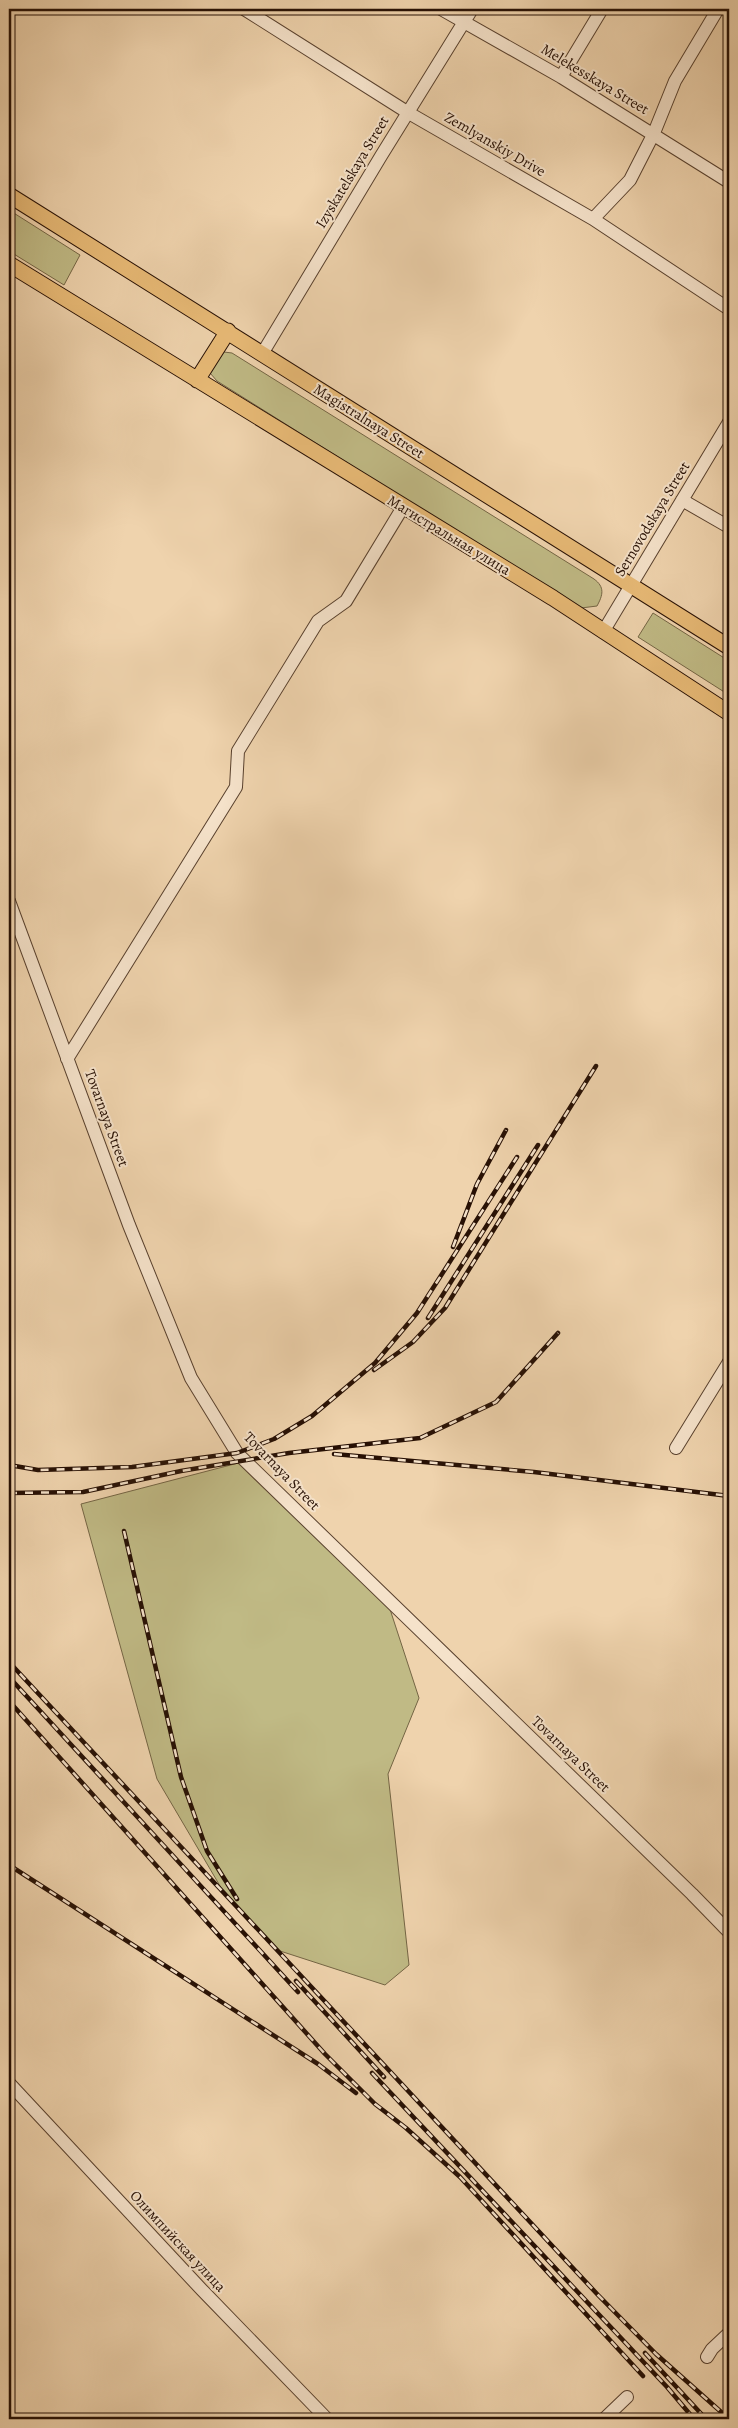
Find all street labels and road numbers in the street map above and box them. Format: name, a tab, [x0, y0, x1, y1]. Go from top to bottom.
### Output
street label: Melekesskaya Street	[537, 39, 653, 119]
street label: Zemlyanskiy Drive	[441, 107, 550, 181]
street label: Izyskatelskaya Street	[311, 112, 393, 232]
street label: Magistralnaya Street	[310, 379, 428, 463]
street label: Sernovodskaya Street	[610, 458, 694, 580]
street label: Магистральная улица	[384, 490, 514, 580]
street label: Tovarnaya Street	[80, 1067, 134, 1169]
street label: Tovarnaya Street	[239, 1427, 325, 1515]
street label: Tovarnaya Street	[527, 1711, 615, 1797]
street label: Олимпийская улица	[126, 2186, 230, 2296]

